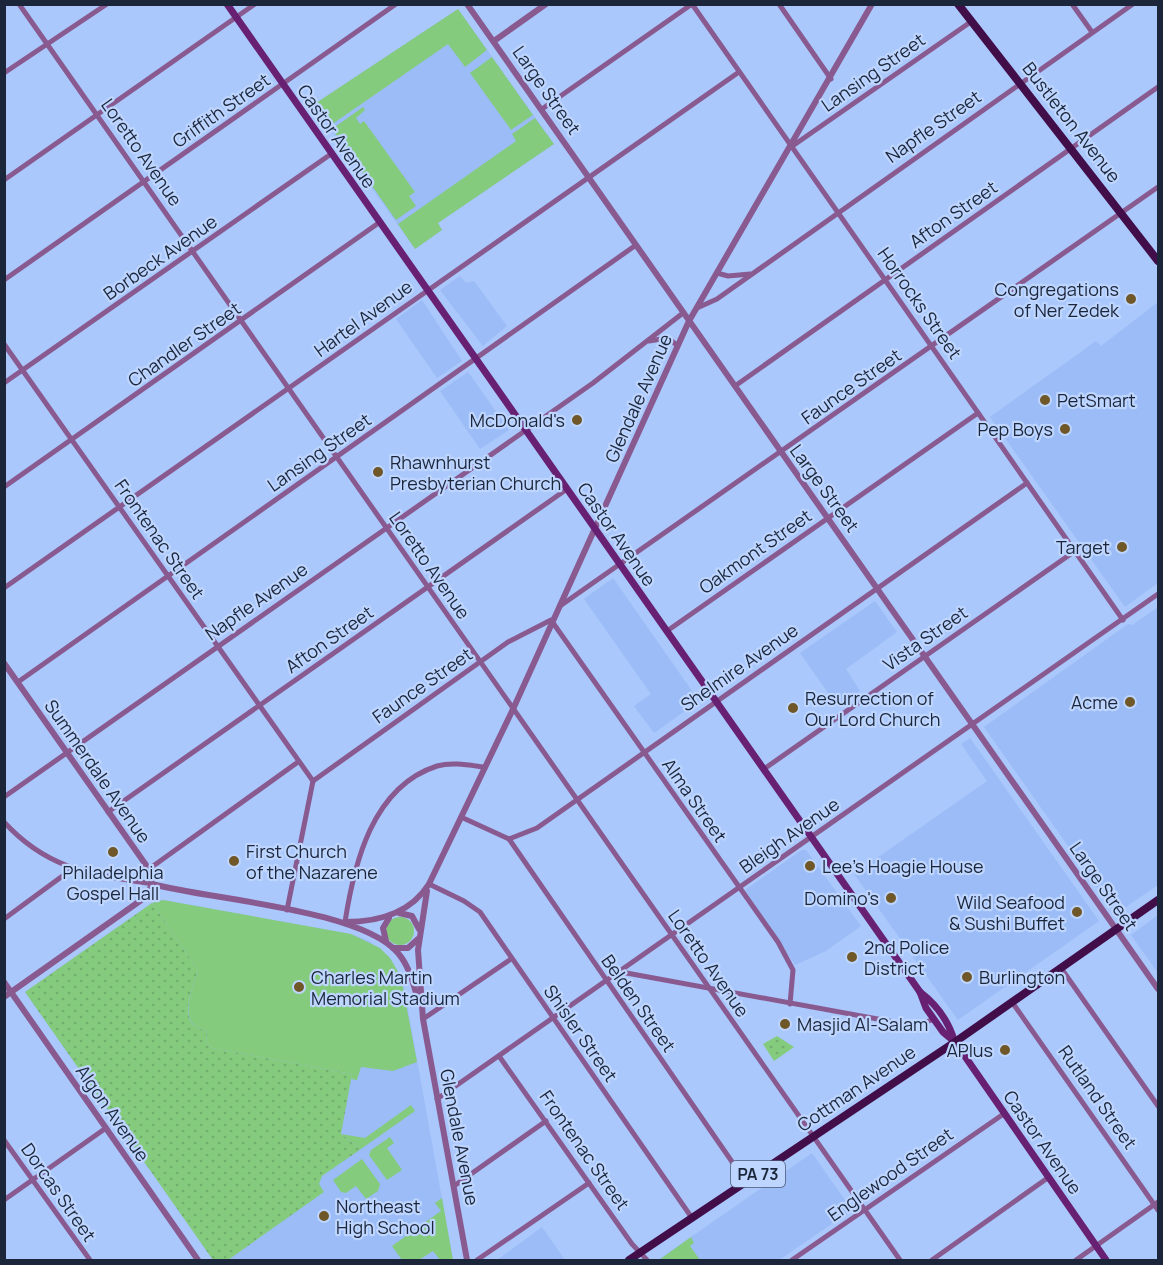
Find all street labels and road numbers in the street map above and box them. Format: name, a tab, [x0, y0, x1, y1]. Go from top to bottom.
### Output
street label: Lansing Street	[816, 27, 930, 117]
street label: Large Street	[508, 41, 586, 139]
street label: Bustleton Avenue	[1017, 57, 1127, 187]
street label: Griffith Street	[167, 67, 275, 153]
street label: Castor Avenue	[292, 79, 382, 193]
street label: Napfle Street	[881, 84, 985, 168]
street label: Loretto Avenue	[96, 94, 188, 210]
street label: Afton Street	[904, 175, 1002, 253]
street label: Borbeck Avenue	[98, 209, 222, 305]
street label: Horrocks Street	[873, 242, 967, 364]
street label: Hartel Avenue	[309, 274, 417, 362]
street label: Chandler Street	[123, 296, 245, 392]
street label: Glendale Avenue	[599, 330, 677, 466]
street label: Faunce Street	[796, 343, 906, 429]
street label: Lansing Street	[262, 407, 376, 497]
street label: Large Street	[785, 439, 865, 537]
street label: Frontenac Street	[110, 474, 210, 604]
street label: Castor Avenue	[572, 477, 662, 591]
street label: Oakmont Street	[694, 503, 816, 599]
street label: Loretto Avenue	[384, 507, 476, 623]
street label: Napfle Avenue	[200, 557, 312, 645]
street label: Afton Street	[280, 600, 378, 678]
street label: Vista Street	[878, 600, 972, 676]
street label: Shelmire Avenue	[676, 618, 802, 716]
street label: Faunce Street	[367, 642, 477, 728]
street label: Summerdale Avenue	[40, 695, 156, 847]
street label: Alma Street	[657, 753, 733, 847]
street label: Bleigh Avenue	[734, 792, 844, 878]
street label: Large Street	[1065, 837, 1143, 935]
street label: Loretto Avenue	[663, 905, 755, 1021]
street label: Belden Street	[597, 949, 681, 1057]
street label: Shisler Street	[539, 980, 623, 1086]
street label: Cottman Avenue	[792, 1039, 920, 1137]
street label: Rutland Street	[1053, 1040, 1143, 1154]
street label: Algon Avenue	[71, 1060, 155, 1166]
street label: Glendale Avenue	[435, 1067, 485, 1207]
street label: Frontenac Street	[535, 1085, 635, 1215]
street label: Castor Avenue	[998, 1085, 1088, 1199]
street label: Englewood Street	[823, 1122, 957, 1226]
street label: Dorcas Street	[16, 1138, 102, 1246]
road number: PA 73	[731, 1161, 785, 1187]

